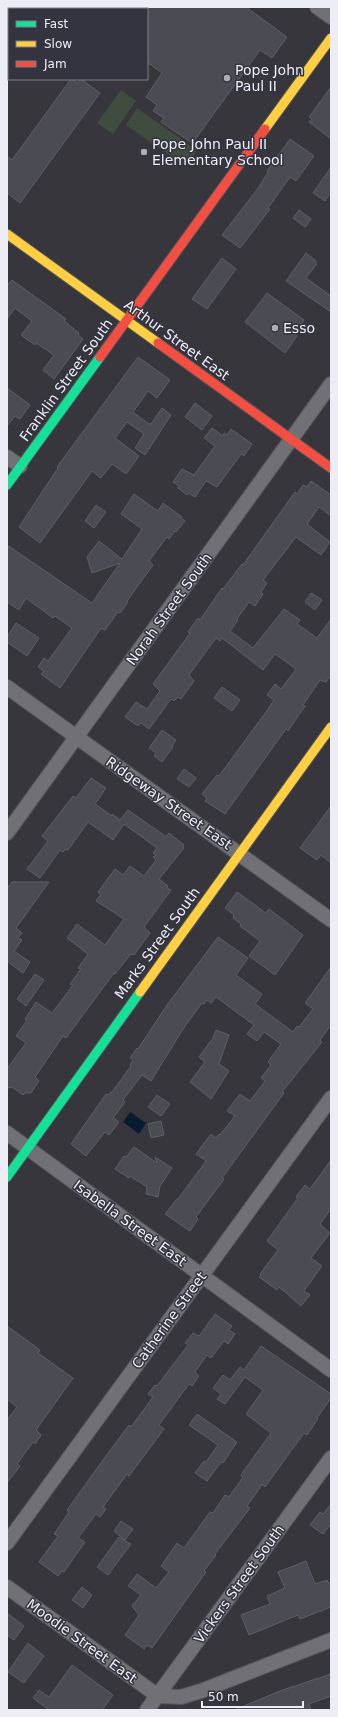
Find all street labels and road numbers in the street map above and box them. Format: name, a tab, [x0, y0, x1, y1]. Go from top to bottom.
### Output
street label: Arthur Street East	[121, 297, 233, 384]
street label: Franklin Street South	[16, 316, 116, 444]
street label: Norah Street South	[123, 550, 215, 668]
street label: Ridgeway Street East	[103, 753, 235, 853]
street label: Marks Street South	[111, 884, 203, 1002]
street label: Isabella Street East	[70, 1177, 190, 1270]
street label: Catherine Street	[129, 1268, 210, 1371]
street label: Vickers Street South	[191, 1522, 287, 1646]
street label: Moodie Street East	[24, 1596, 141, 1687]

